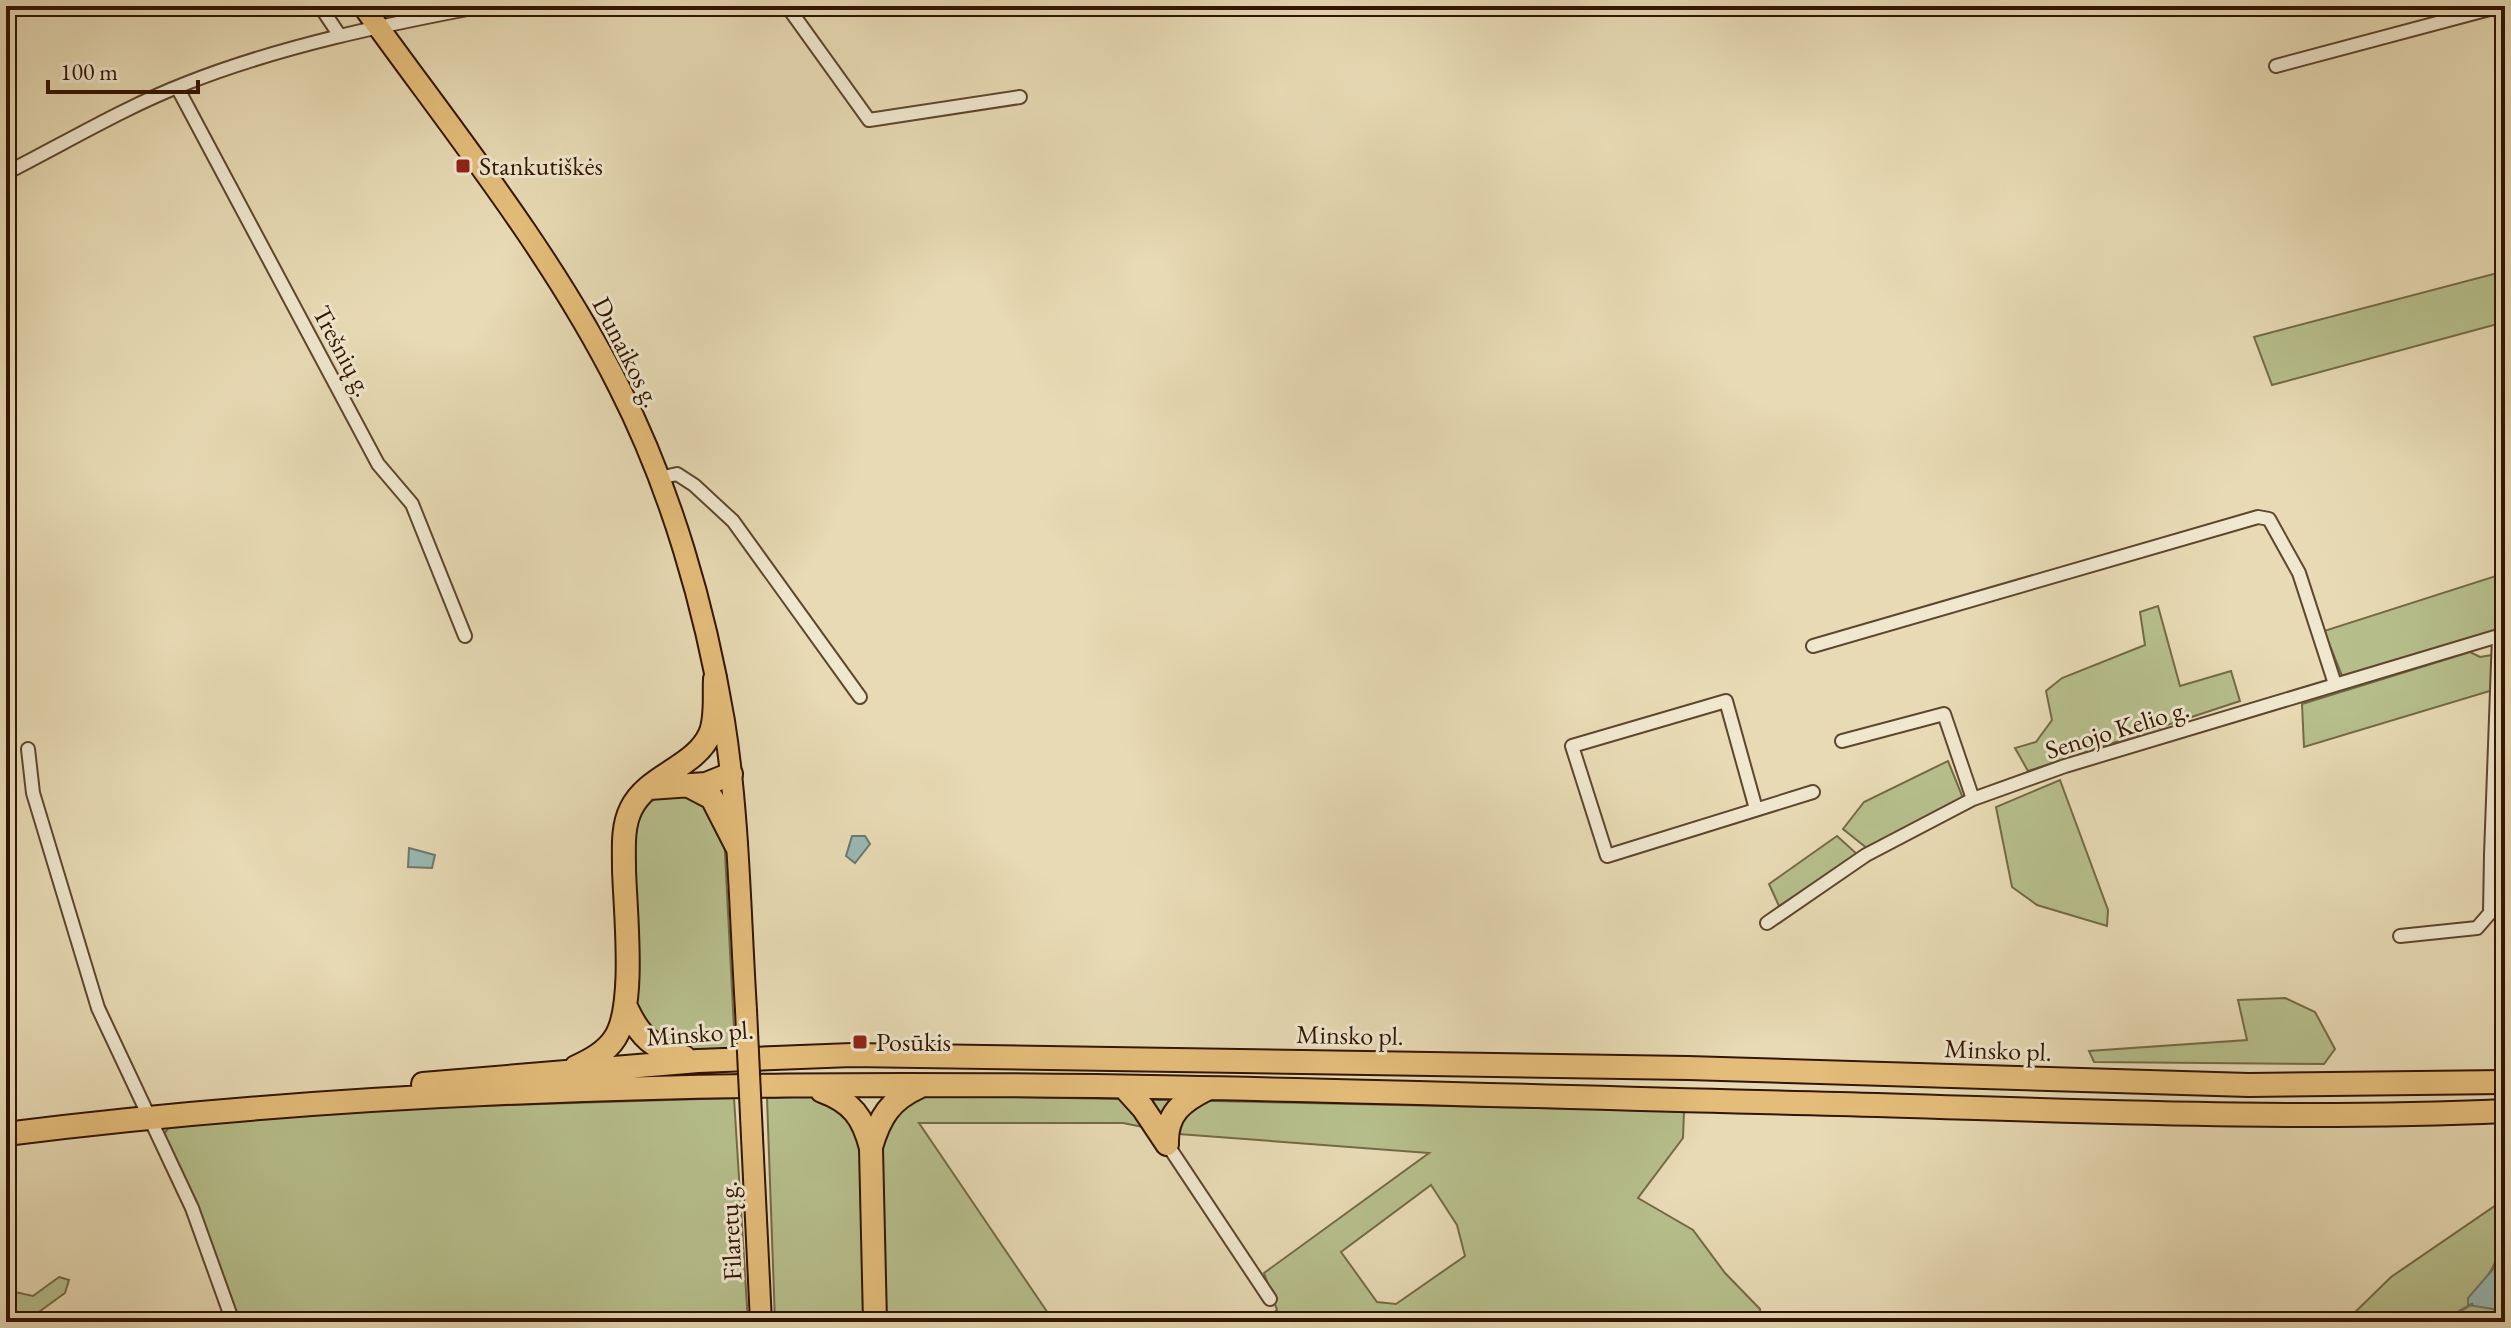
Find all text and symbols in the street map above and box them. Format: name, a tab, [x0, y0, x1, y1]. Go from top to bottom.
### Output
scale bar	[48, 44, 198, 94]
text: 100 m	[60, 56, 118, 87]
place label: Stankutiškės	[479, 149, 603, 183]
marker: Stankutiškės	[454, 157, 472, 175]
street label: Dunaikos g.	[585, 291, 669, 413]
street label: Trešnių g.	[305, 300, 381, 402]
street label: Senojo Kelio g.	[2041, 691, 2193, 767]
street label: Minsko pl.	[645, 1012, 755, 1054]
street label: Minsko pl.	[1296, 1017, 1404, 1053]
place label: Posūkis	[876, 1025, 951, 1059]
street label: Minsko pl.	[1944, 1031, 2052, 1069]
marker: Posūkis	[851, 1033, 869, 1051]
street label: Filaretų g.	[710, 1180, 750, 1282]

